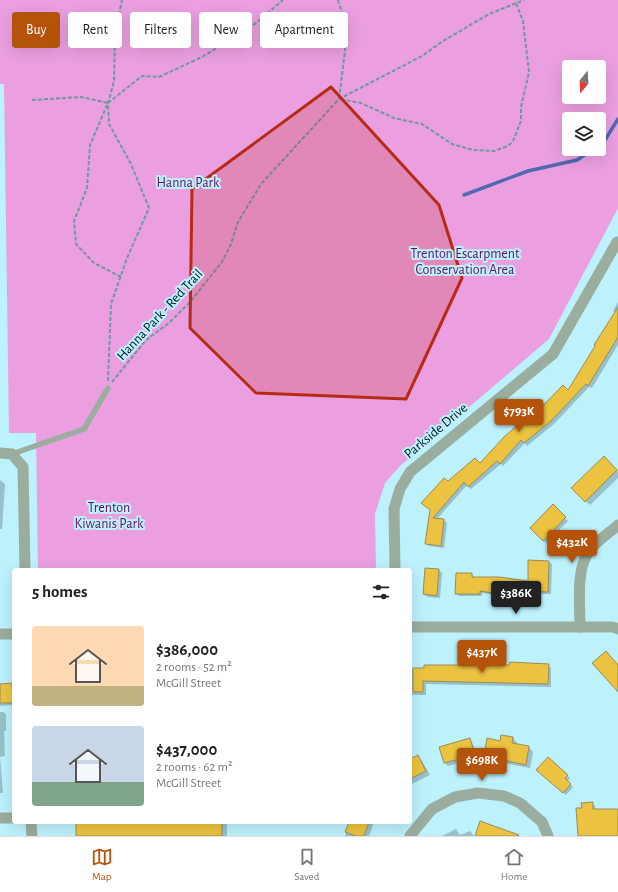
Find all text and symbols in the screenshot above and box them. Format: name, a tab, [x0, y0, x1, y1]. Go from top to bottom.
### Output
chip: Buy	[12, 12, 60, 48]
chip: Rent	[68, 12, 122, 48]
chip: Filters	[130, 12, 191, 48]
chip: New	[199, 12, 252, 48]
chip: Apartment	[260, 12, 348, 48]
north arrow	[562, 60, 606, 104]
map controls	[562, 60, 606, 156]
button: layers	[562, 112, 606, 156]
park label: Hanna Park	[157, 176, 220, 190]
park label: Trenton Escarpment Conservation Area	[410, 247, 520, 277]
street label: Hanna Park - Red Trail	[114, 267, 206, 363]
pin: $793K	[491, 399, 547, 433]
street label: Parkside Drive	[402, 401, 470, 461]
text: $793K	[504, 405, 534, 418]
park label: Trenton Kiwanis Park	[75, 501, 144, 531]
pin: $432K	[544, 530, 600, 564]
text: $432K	[556, 536, 588, 549]
icon: filters	[370, 581, 392, 603]
pin: $386K	[488, 581, 544, 615]
text: 5 homes	[32, 583, 88, 600]
text: $386K	[500, 587, 532, 600]
pin: $437K	[454, 640, 510, 674]
text: $386,000	[156, 641, 218, 658]
icon: home	[64, 642, 112, 690]
text: $437K	[466, 646, 498, 659]
text: 2 rooms · 52 m²	[156, 661, 232, 674]
text: McGill Street	[156, 677, 221, 690]
text: $437,000	[156, 741, 217, 758]
icon: home	[64, 742, 112, 790]
pin: $698K	[454, 748, 510, 782]
text: $698K	[466, 754, 498, 767]
text: 2 rooms · 62 m²	[156, 761, 232, 774]
text: McGill Street	[156, 777, 221, 790]
tab: Map	[91, 846, 113, 883]
tab: Saved	[294, 846, 319, 883]
tab: Home	[501, 846, 527, 883]

